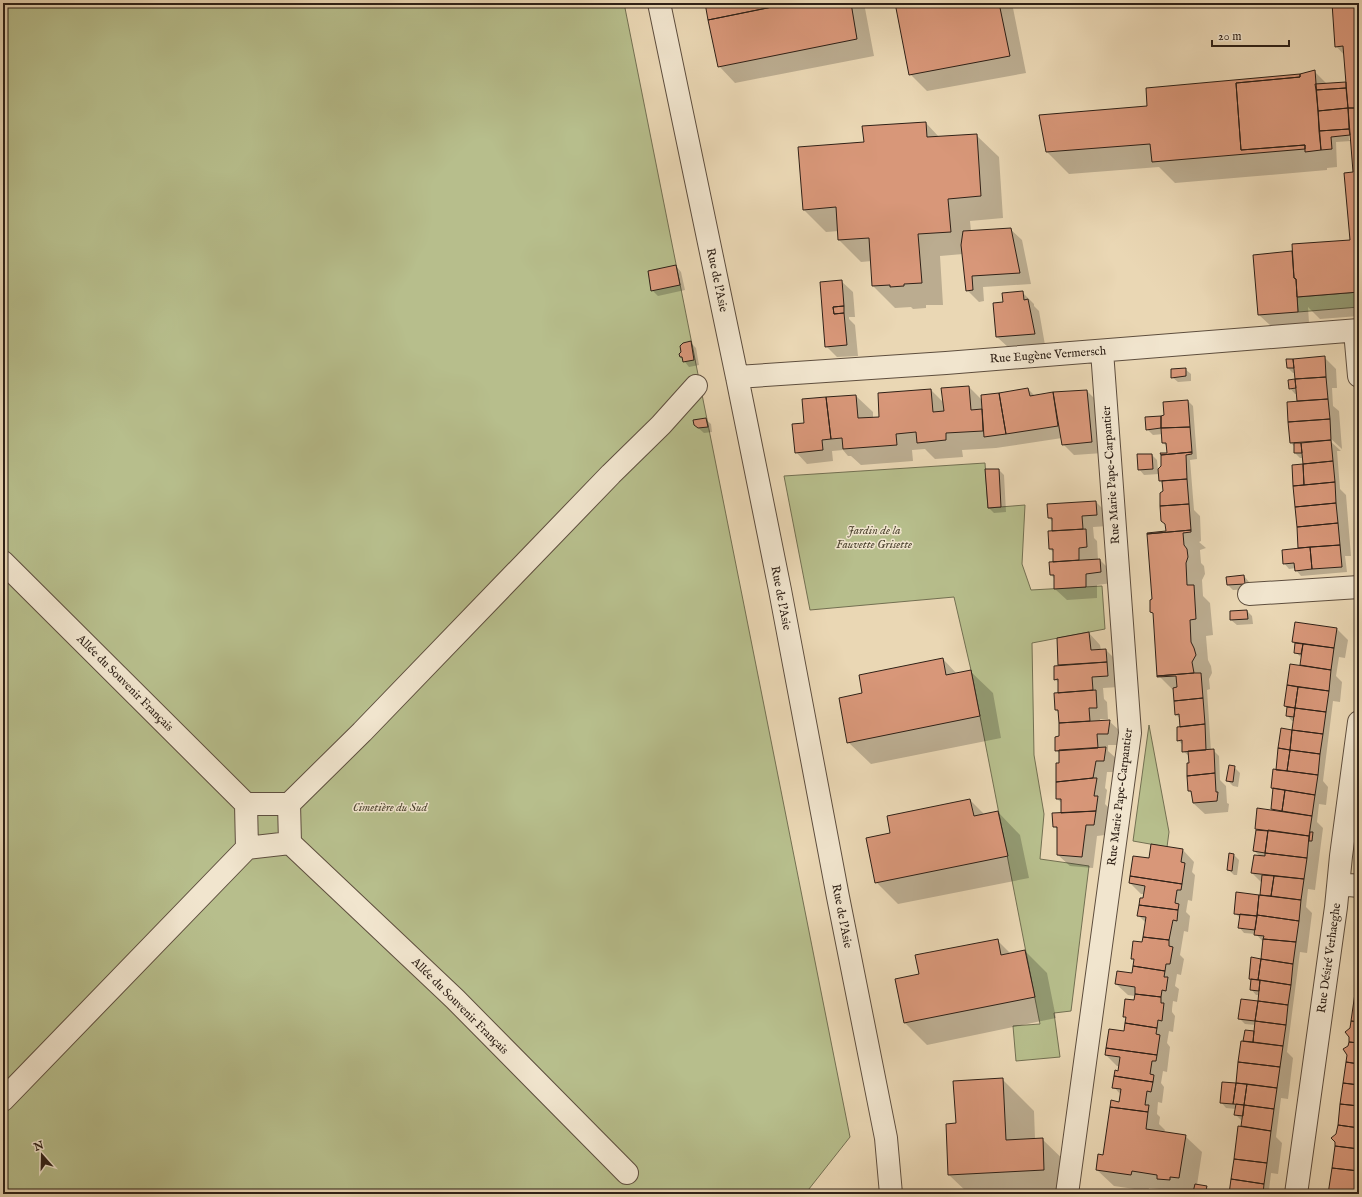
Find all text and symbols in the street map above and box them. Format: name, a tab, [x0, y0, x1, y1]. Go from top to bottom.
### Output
scale bar	[1212, 22, 1289, 48]
text: 20 m	[1218, 29, 1241, 44]
street label: Rue de l'Asie	[703, 247, 731, 314]
street label: Rue Eugène Vermersch	[989, 343, 1107, 367]
street label: Rue Marie Pape-Carpantier	[1099, 405, 1124, 545]
park label: Jardin de la Fauvette Grisette	[836, 523, 912, 552]
street label: Rue de l'Asie	[767, 565, 795, 632]
street label: Allée du Souvenir Français	[73, 631, 177, 735]
street label: Rue Marie Pape-Carpantier	[1104, 727, 1137, 867]
park label: Cimetière du Sud	[353, 800, 429, 815]
street label: Rue de l'Asie	[828, 883, 856, 950]
street label: Rue Désiré Verhaeghe	[1314, 901, 1344, 1014]
street label: Allée du Souvenir Français	[408, 954, 512, 1058]
north arrow	[22, 1135, 62, 1175]
text: N	[31, 1138, 46, 1155]

